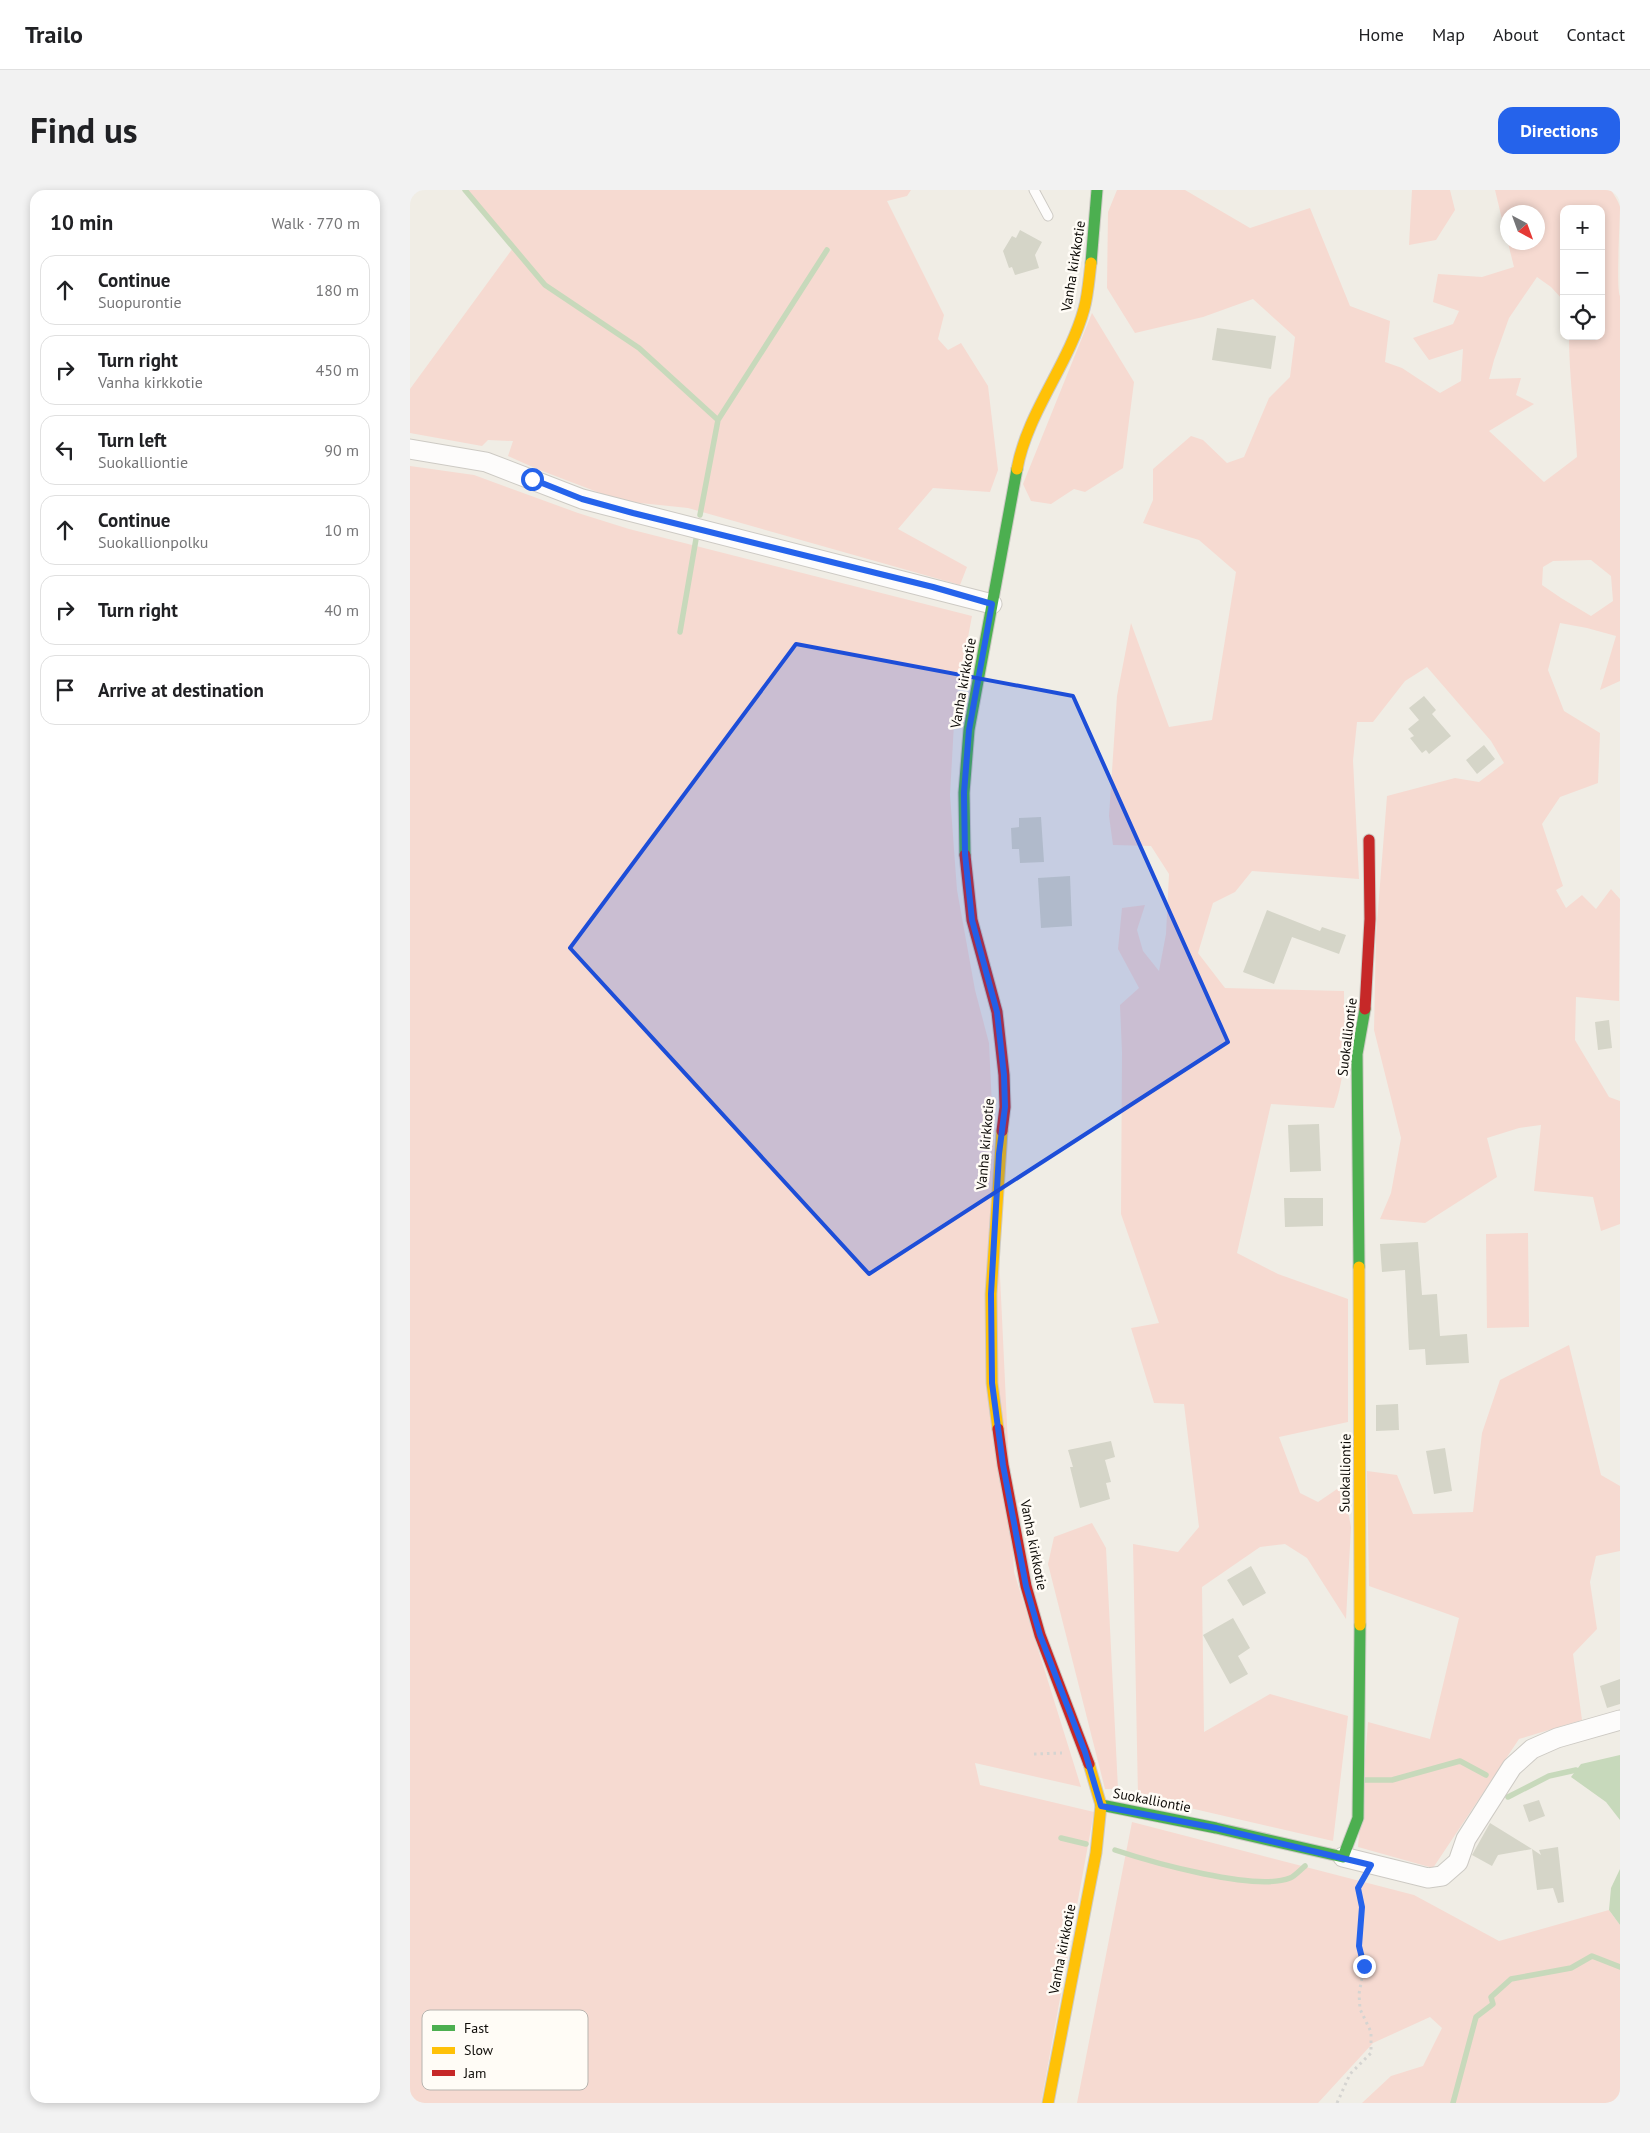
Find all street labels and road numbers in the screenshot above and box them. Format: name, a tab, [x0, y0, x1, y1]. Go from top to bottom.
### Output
street label: Vanha kirkkotie	[1057, 219, 1089, 314]
street label: Vanha kirkkotie	[946, 636, 980, 731]
street label: Suokalliontie	[1333, 997, 1361, 1077]
street label: Vanha kirkkotie	[972, 1097, 998, 1191]
street label: Suokalliontie	[1335, 1433, 1355, 1513]
street label: Vanha kirkkotie	[1016, 1497, 1052, 1592]
street label: Suokalliontie	[1112, 1784, 1192, 1816]
street label: Vanha kirkkotie	[1044, 1902, 1080, 1997]

